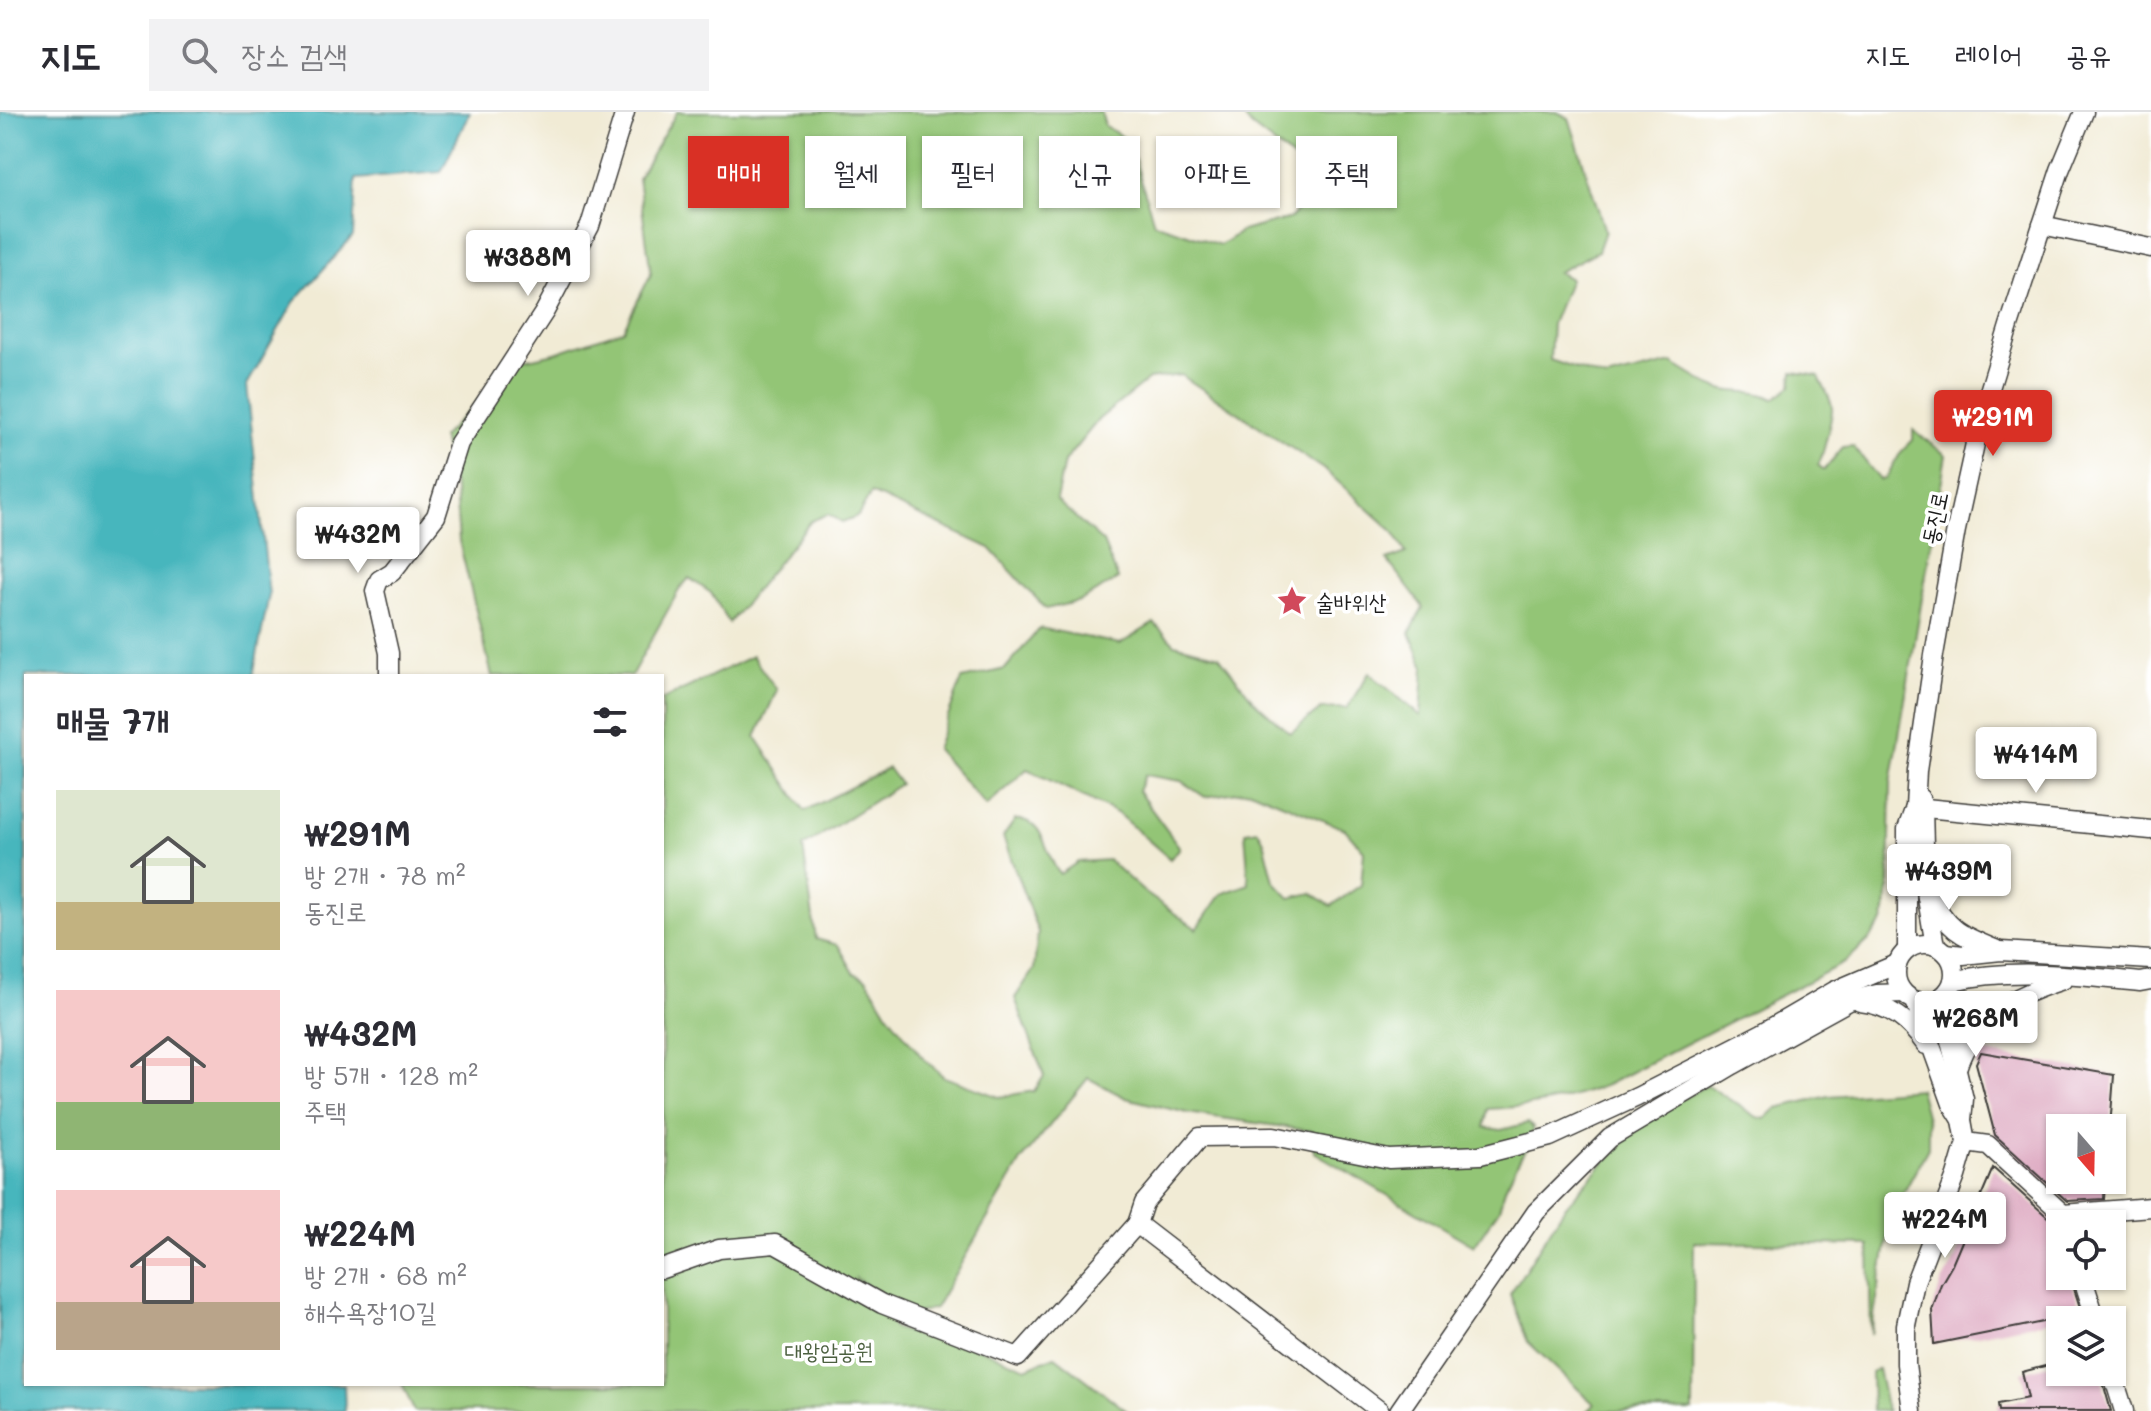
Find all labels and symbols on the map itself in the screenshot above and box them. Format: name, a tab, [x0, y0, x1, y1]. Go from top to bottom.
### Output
pin: ₩388M	[472, 230, 584, 298]
pin: ₩291M	[1937, 390, 2049, 458]
street label: 동진로	[1914, 489, 1954, 547]
pin: ₩432M	[302, 507, 414, 575]
place icon: 술바위산	[1275, 584, 1309, 618]
place label: 술바위산	[1316, 587, 1387, 616]
pin: ₩414M	[1980, 727, 2092, 795]
pin: ₩439M	[1893, 844, 2005, 912]
pin: ₩268M	[1920, 991, 2032, 1059]
north arrow	[2046, 1114, 2126, 1194]
pin: ₩224M	[1889, 1192, 2001, 1260]
park label: 대왕암공원	[785, 1336, 873, 1365]

